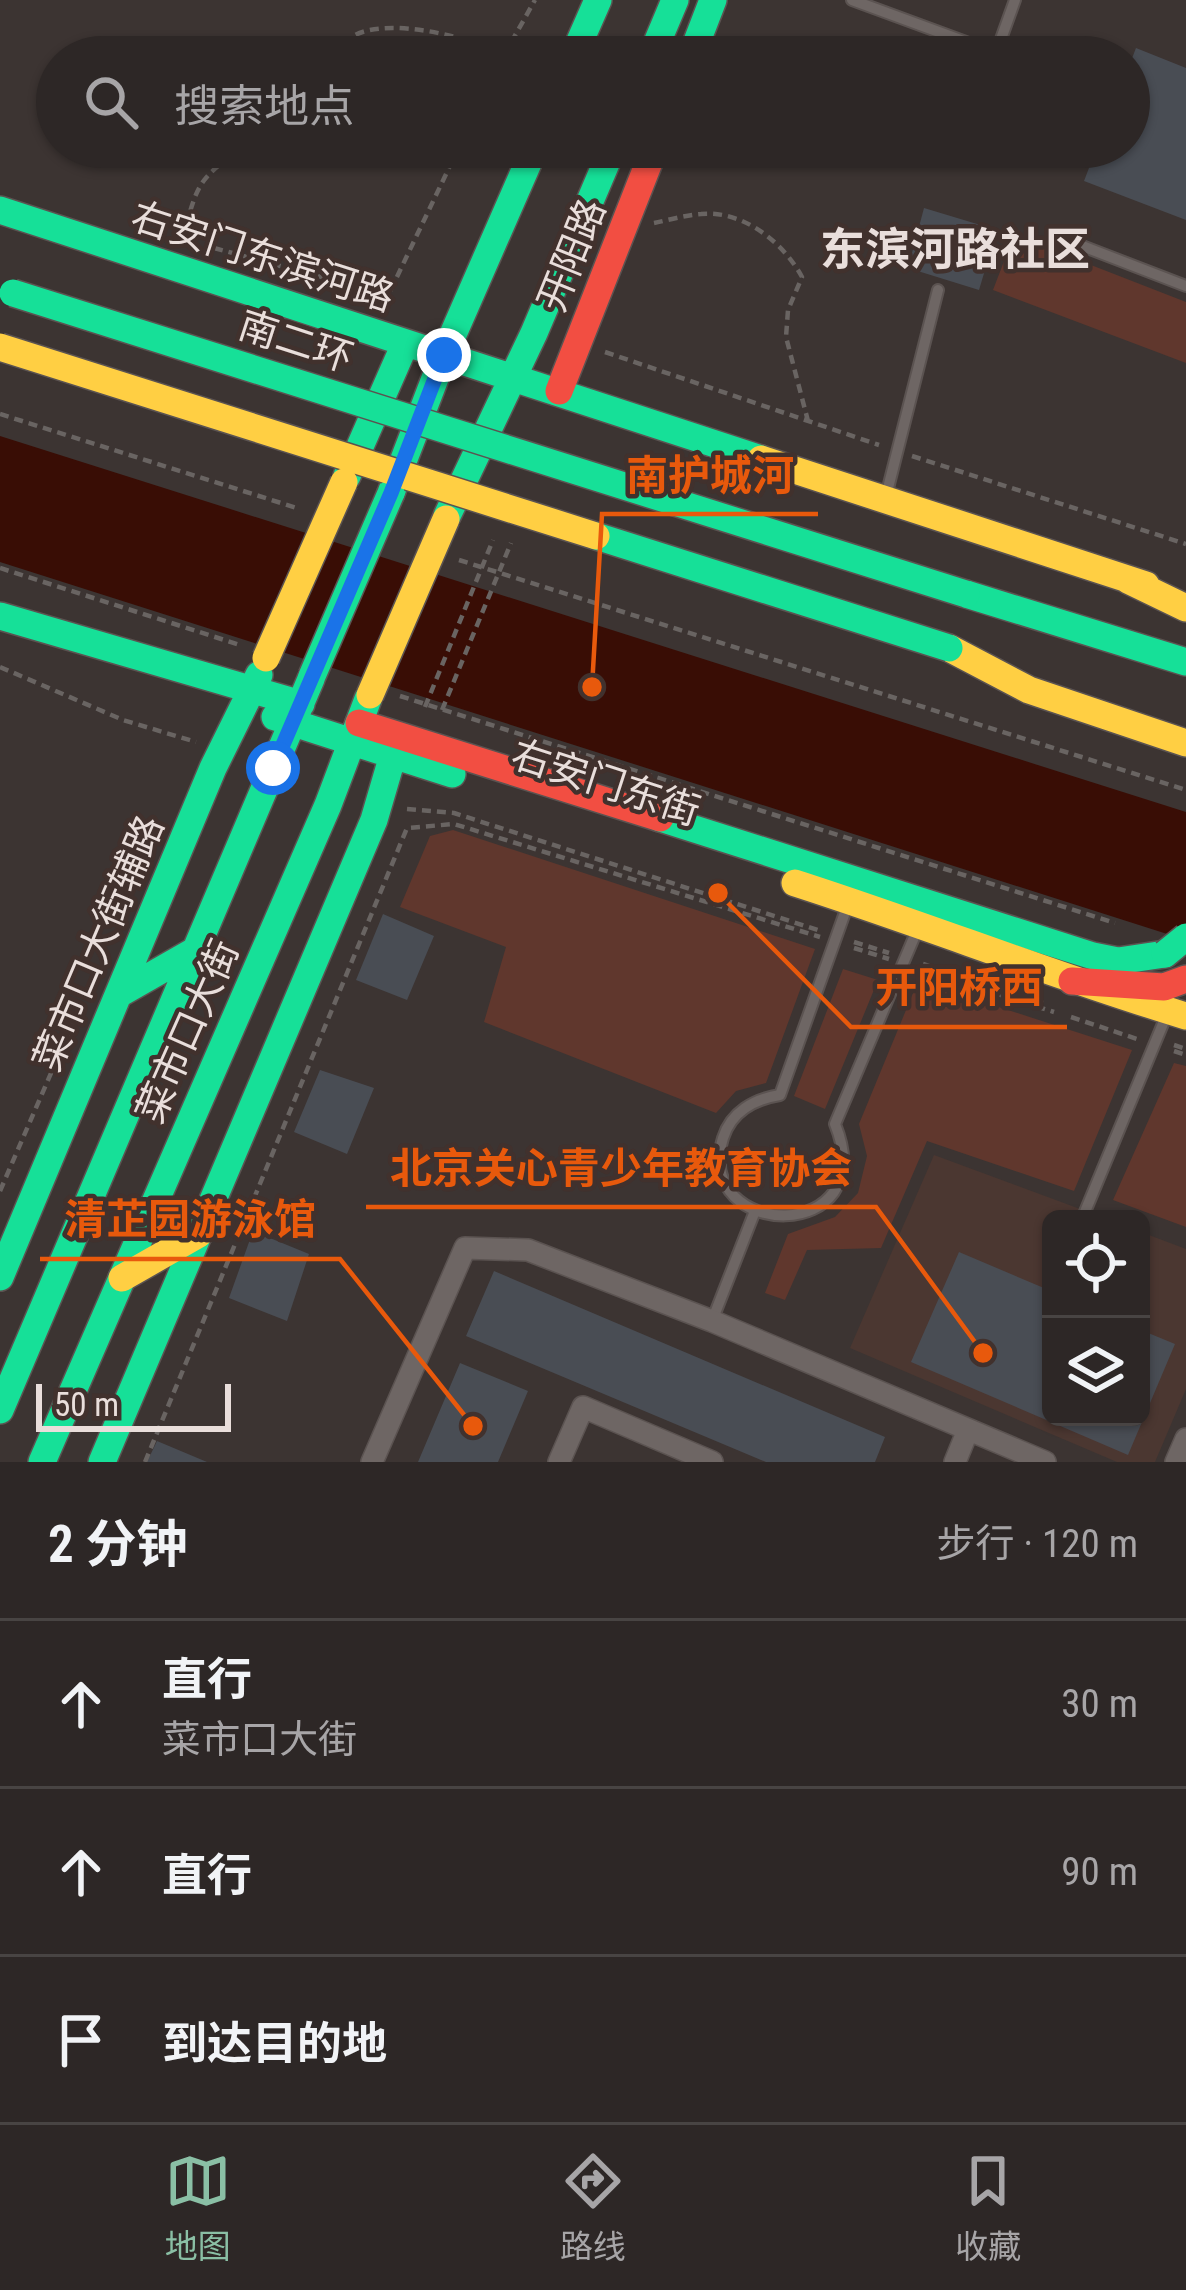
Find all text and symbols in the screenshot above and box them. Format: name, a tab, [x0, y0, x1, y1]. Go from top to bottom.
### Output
search box	[36, 36, 1150, 168]
icon: search	[78, 69, 144, 135]
text: 搜索地点	[174, 80, 354, 133]
street label: 右安门东滨河路	[126, 193, 400, 321]
street label: 开阳路	[529, 193, 615, 318]
district label: 东滨河路社区	[820, 223, 1090, 276]
street label: 南二环	[233, 302, 358, 382]
route end	[417, 328, 471, 382]
callout: 南护城河	[602, 436, 818, 514]
text: 南护城河	[626, 451, 794, 500]
street label: 右安门东街	[506, 731, 706, 835]
route start	[246, 741, 300, 795]
street label: 菜市口大街辅路	[24, 809, 173, 1078]
street label: 菜市口大街	[127, 933, 249, 1130]
callout: 开阳桥西	[851, 949, 1067, 1027]
text: 开阳桥西	[875, 963, 1043, 1012]
callout: 北京关心青少年教育协会	[366, 1129, 876, 1207]
text: 北京关心青少年教育协会	[390, 1144, 852, 1193]
callout: 清芷园游泳馆	[40, 1181, 340, 1259]
text: 清芷园游泳馆	[64, 1195, 316, 1244]
map controls	[1042, 1210, 1150, 1426]
button: locate	[1042, 1210, 1150, 1318]
button: layers	[1042, 1318, 1150, 1426]
scale bar	[36, 1378, 231, 1431]
text: 50 m	[54, 1385, 119, 1424]
text: 2 分钟	[48, 1515, 188, 1574]
text: 步行 · 120 m	[937, 1521, 1138, 1567]
text: 直行	[162, 1653, 252, 1706]
icon: ahead	[48, 1671, 114, 1737]
text: 30 m	[1061, 1681, 1138, 1727]
text: 菜市口大街	[162, 1717, 357, 1763]
icon: ahead	[48, 1839, 114, 1905]
text: 直行	[162, 1849, 252, 1902]
text: 90 m	[1061, 1849, 1138, 1895]
icon: arrive	[48, 2007, 114, 2073]
text: 到达目的地	[162, 2017, 387, 2070]
tab: 地图	[165, 2148, 231, 2268]
tab: 路线	[560, 2148, 626, 2268]
tab: 收藏	[955, 2148, 1021, 2268]

